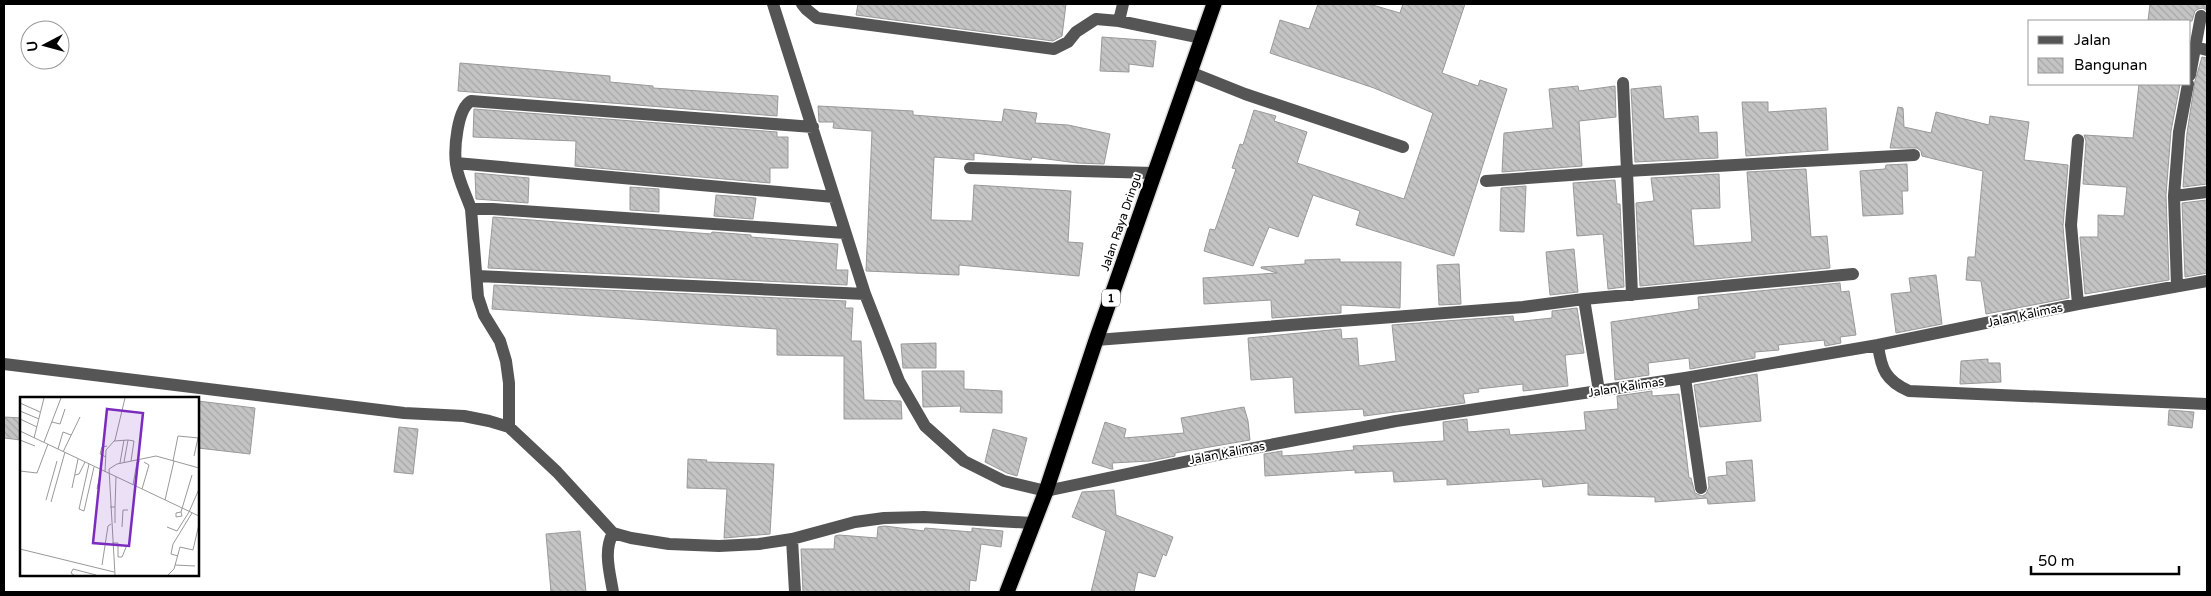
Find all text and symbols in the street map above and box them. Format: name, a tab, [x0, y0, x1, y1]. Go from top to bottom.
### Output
north arrow	[20, 20, 70, 70]
legend	[2028, 20, 2191, 85]
text: Jalan	[2074, 31, 2111, 49]
text: U	[24, 40, 42, 52]
text: Bangunan	[2074, 56, 2147, 74]
street label: Jalan Raya Dringu	[1098, 171, 1144, 273]
road number: 1	[1102, 290, 1120, 306]
street label: Jalan Kalimas	[1986, 300, 2064, 330]
street label: Jalan Kalimas	[1587, 374, 1665, 400]
inset map	[20, 397, 199, 576]
street label: Jalan Kalimas	[1188, 439, 1266, 467]
scale bar	[2031, 544, 2178, 576]
text: 50 m	[2038, 552, 2075, 570]

